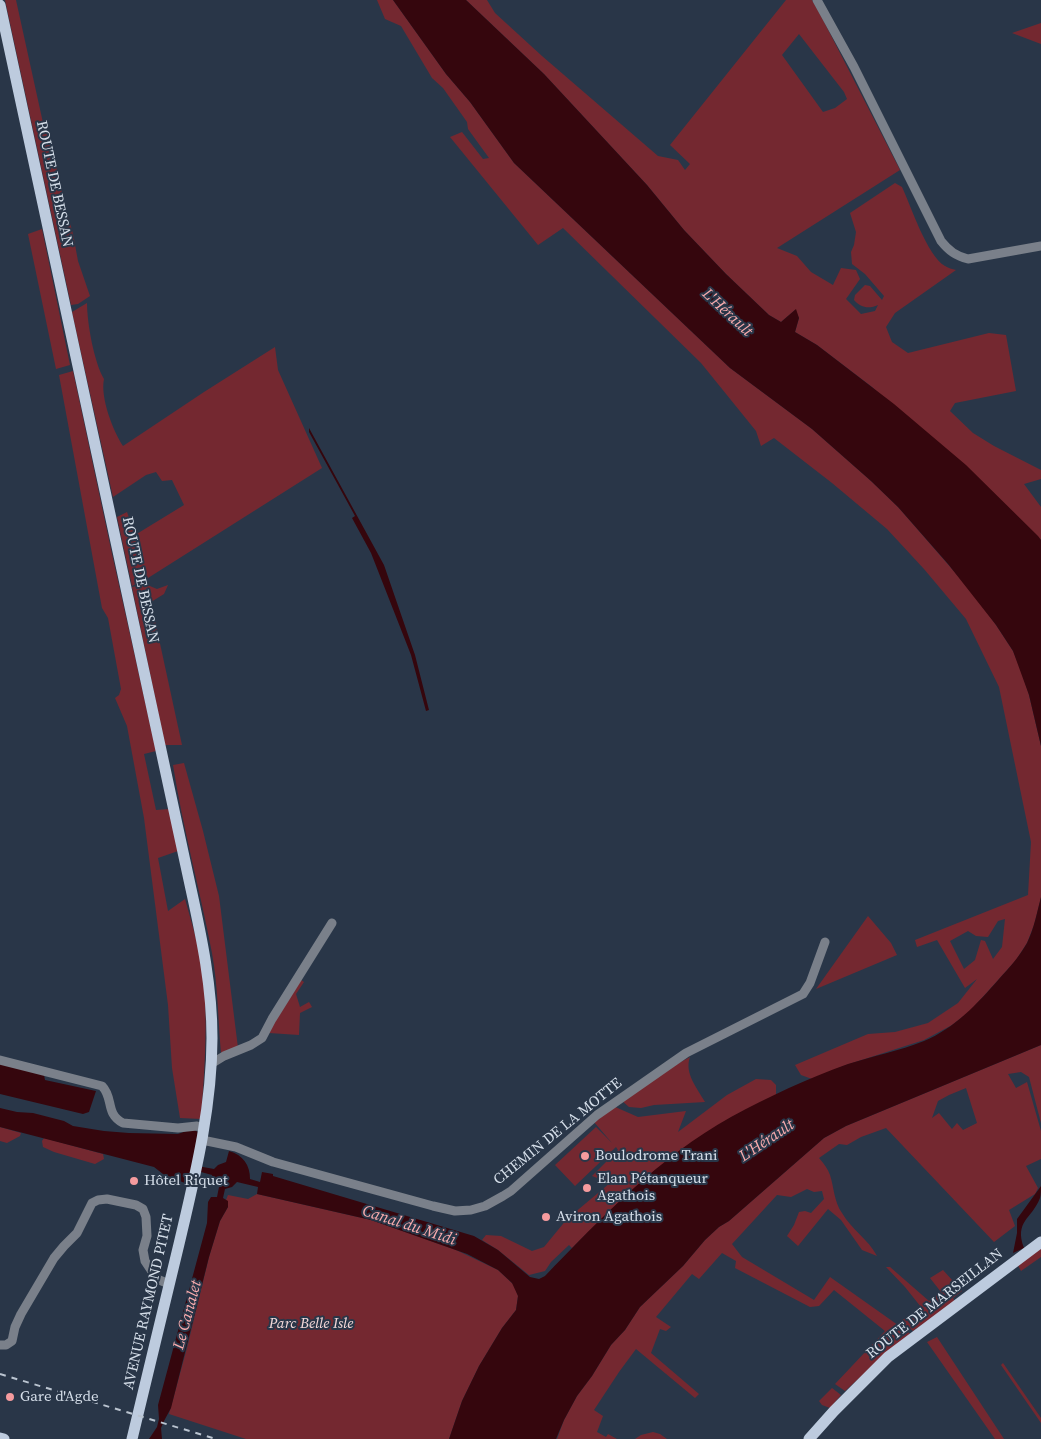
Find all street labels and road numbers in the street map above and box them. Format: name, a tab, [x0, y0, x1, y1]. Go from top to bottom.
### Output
street label: ROUTE DE BESSAN	[32, 119, 76, 249]
street label: ROUTE DE BESSAN	[118, 515, 162, 645]
street label: CHEMIN DE LA MOTTE	[490, 1075, 626, 1189]
street label: AVENUE RAYMOND PITET	[120, 1213, 178, 1391]
street label: ROUTE DE MARSEILLAN	[863, 1245, 1007, 1363]

